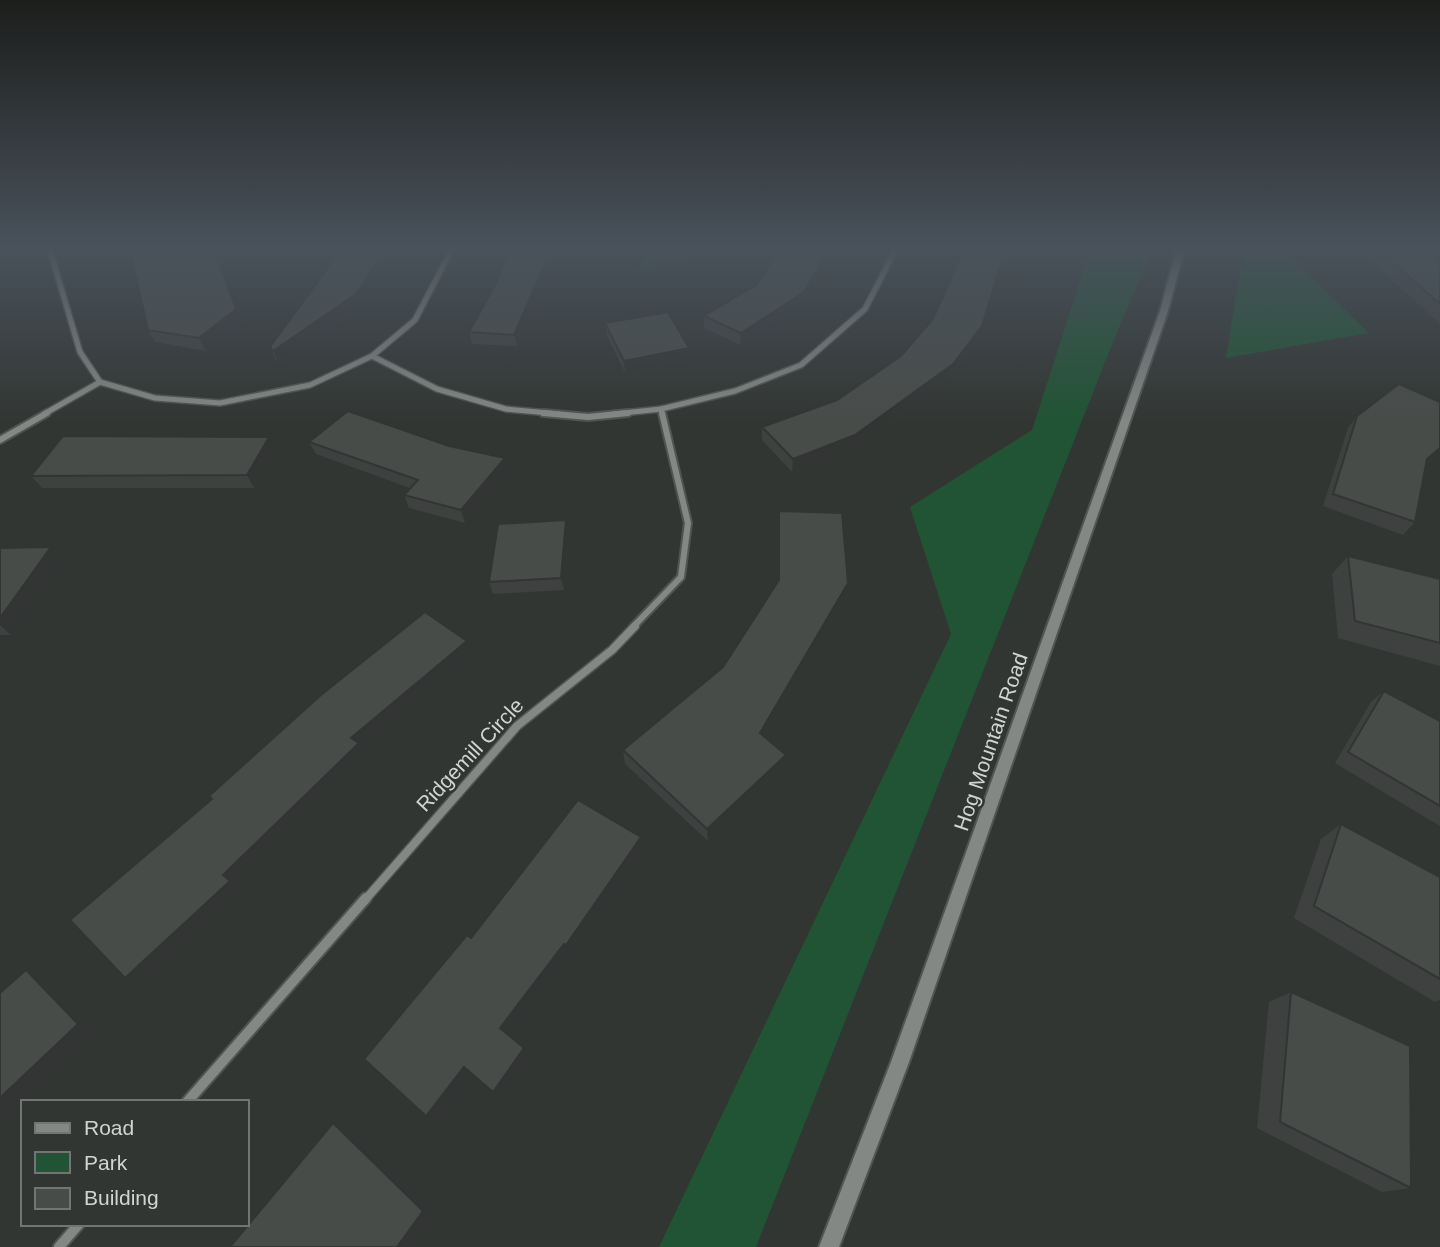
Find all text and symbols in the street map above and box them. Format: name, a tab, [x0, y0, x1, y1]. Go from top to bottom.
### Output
street label: Hog Mountain Road	[949, 650, 1032, 834]
street label: Ridgemill Circle	[411, 693, 528, 816]
legend	[21, 1100, 248, 1226]
text: Road	[84, 1116, 134, 1139]
text: Park	[84, 1151, 128, 1174]
text: Building	[84, 1186, 159, 1209]

